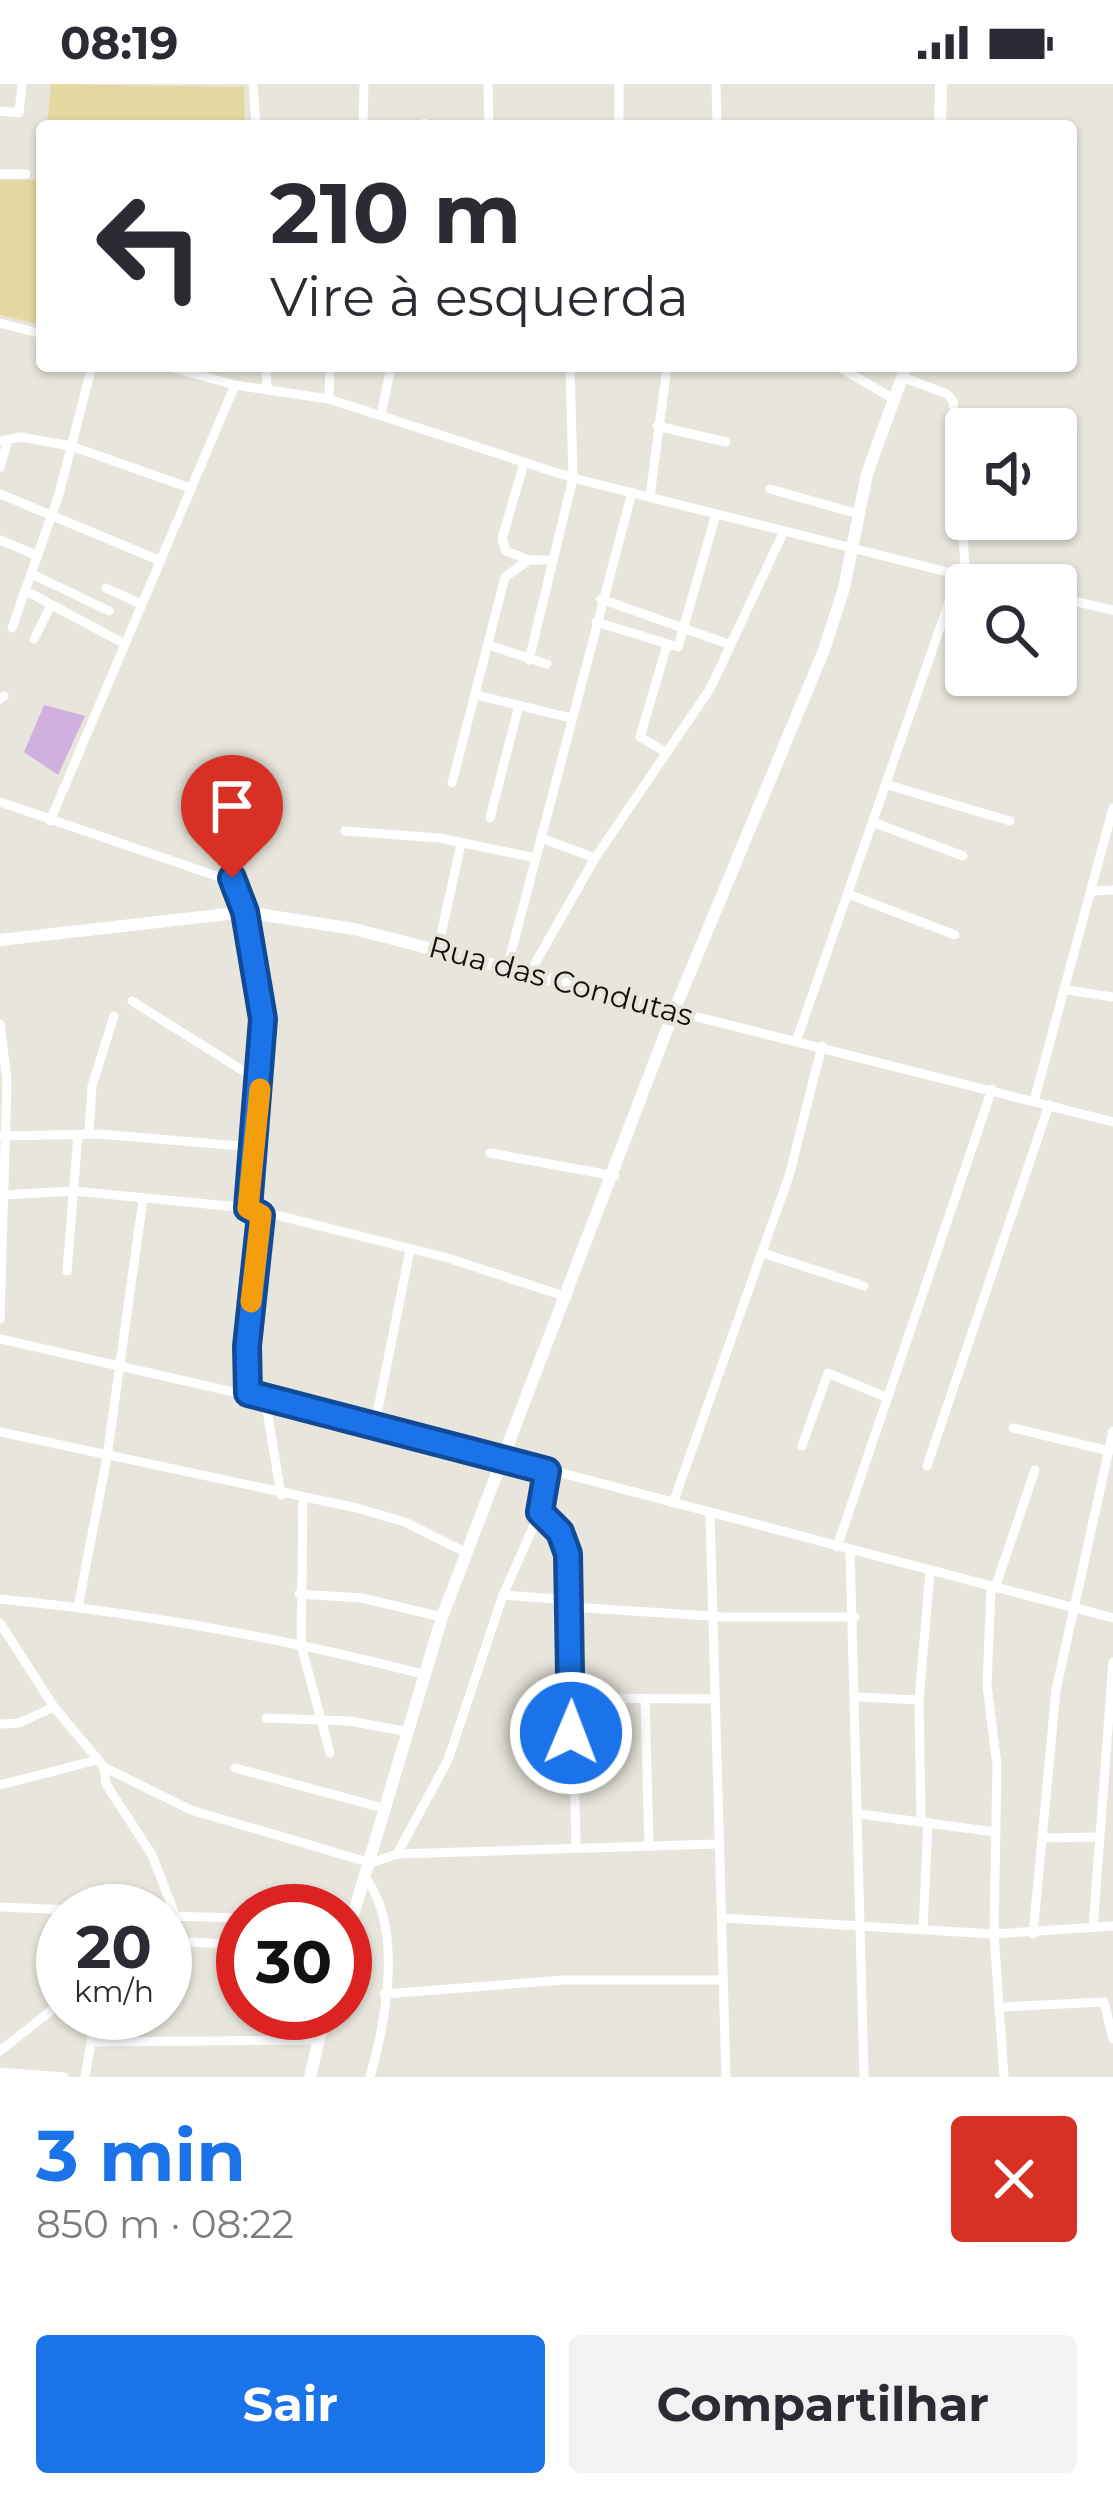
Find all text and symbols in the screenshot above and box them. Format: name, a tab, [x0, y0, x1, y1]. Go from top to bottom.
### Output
text: 08:19	[60, 15, 178, 70]
text: 210 m	[270, 162, 521, 264]
icon: left	[72, 168, 228, 324]
text: Vire à esquerda	[270, 264, 689, 330]
map controls	[945, 408, 1077, 696]
button: sound	[945, 408, 1077, 540]
button: search	[945, 564, 1077, 696]
pin	[181, 755, 283, 878]
icon: arrive	[199, 773, 265, 839]
street label: Rua das Condutas	[425, 928, 697, 1034]
position arrow	[508, 1670, 634, 1796]
speed limit sign: 30	[216, 1884, 372, 2040]
text: 20	[76, 1910, 152, 1983]
text: km/h	[74, 1973, 154, 2010]
text: 3 min	[36, 2111, 246, 2199]
button: close	[951, 2116, 1077, 2242]
text: 850 m · 08:22	[36, 2200, 294, 2248]
button: Sair	[36, 2335, 545, 2473]
button: Compartilhar	[569, 2335, 1077, 2473]

